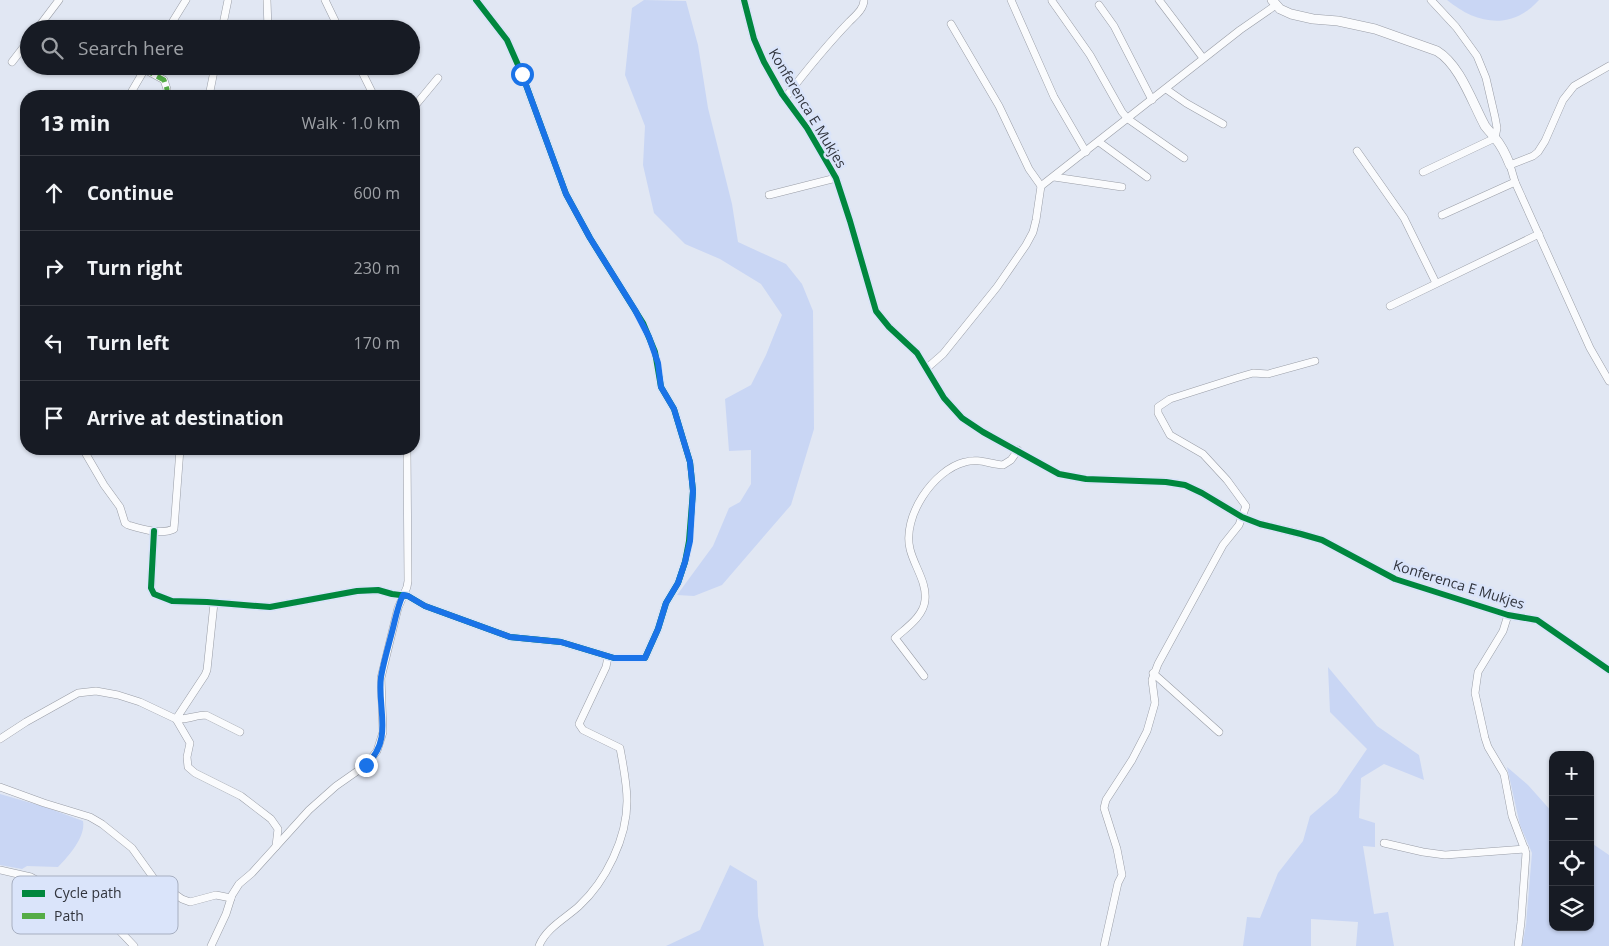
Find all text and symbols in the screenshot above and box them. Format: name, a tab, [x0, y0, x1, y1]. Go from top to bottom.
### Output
search box	[20, 20, 420, 75]
icon: search	[38, 34, 66, 62]
text: Search here	[78, 35, 184, 61]
street label: Konferenca E Mukjes	[765, 45, 851, 172]
route start	[511, 63, 534, 86]
text: 13 min	[40, 109, 110, 137]
text: Walk · 1.0 km	[302, 112, 400, 134]
icon: ahead	[40, 179, 68, 207]
text: Continue	[87, 180, 174, 206]
text: 600 m	[354, 182, 400, 204]
icon: right	[40, 254, 68, 282]
text: Turn right	[87, 255, 182, 281]
text: 230 m	[354, 257, 400, 279]
icon: left	[40, 329, 68, 357]
text: Turn left	[87, 330, 169, 356]
text: 170 m	[354, 332, 400, 354]
icon: arrive	[40, 404, 68, 432]
text: Arrive at destination	[87, 405, 284, 431]
street label: Konferenca E Mukjes	[1391, 555, 1527, 613]
map controls	[1549, 751, 1594, 931]
button: +	[1549, 751, 1594, 796]
route end	[355, 754, 378, 777]
button: −	[1549, 796, 1594, 841]
button: locate	[1549, 841, 1594, 886]
legend	[12, 876, 178, 934]
text: Cycle path	[54, 883, 122, 902]
button: layers	[1549, 886, 1594, 931]
text: Path	[54, 906, 84, 925]

